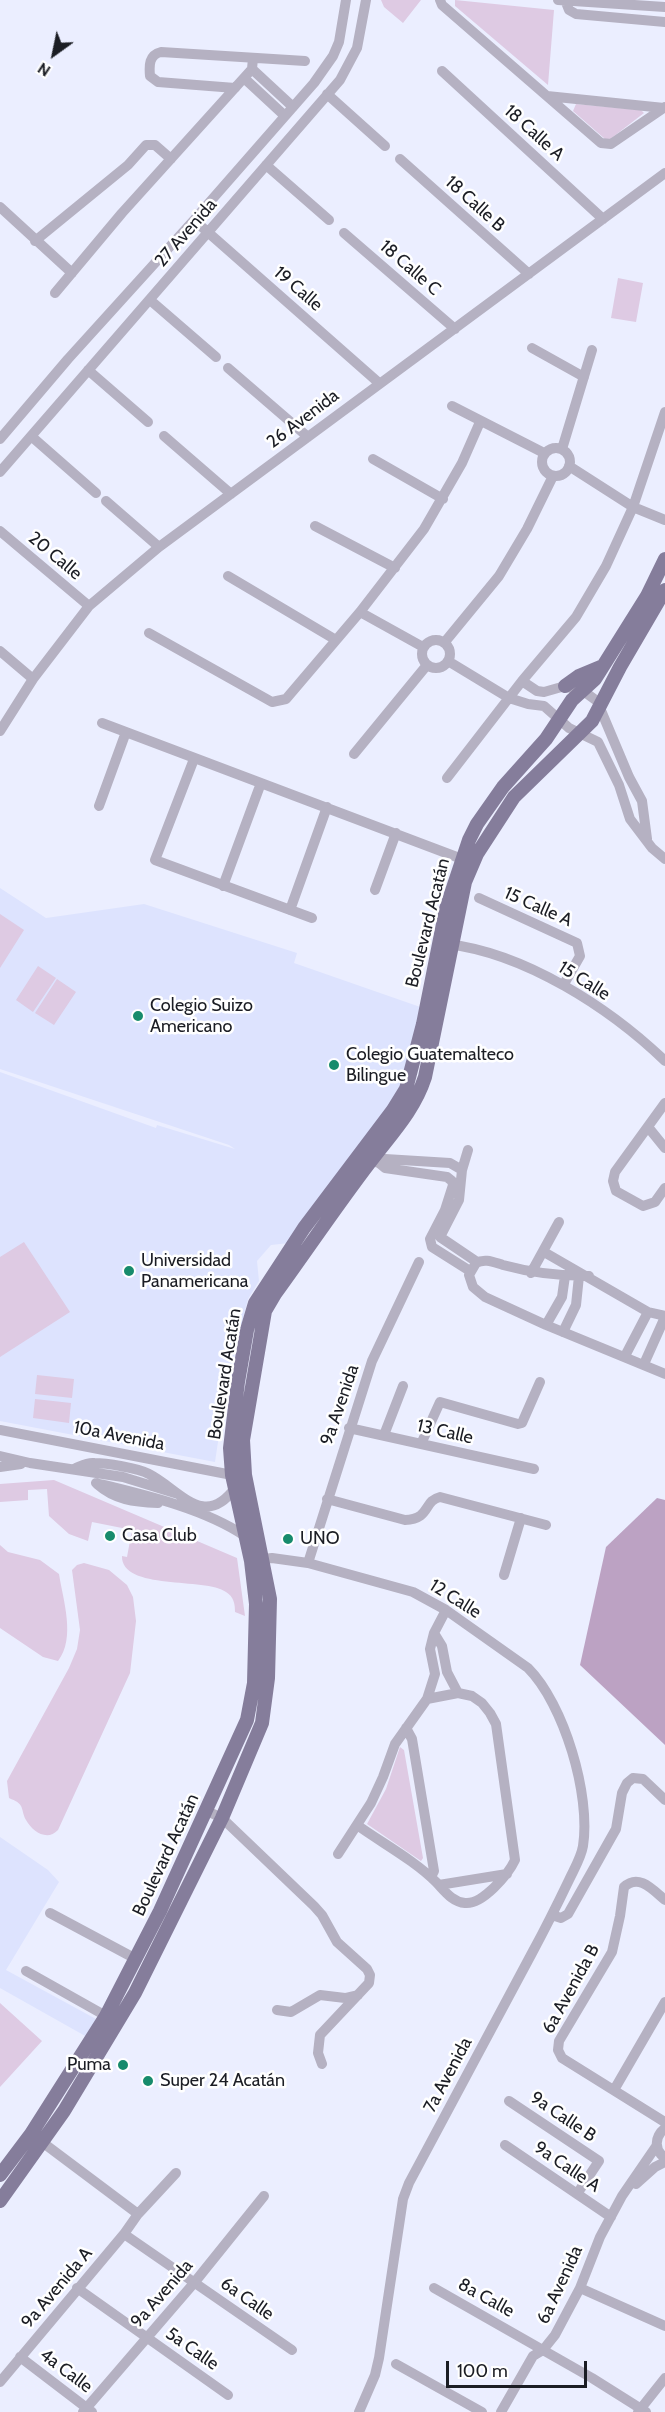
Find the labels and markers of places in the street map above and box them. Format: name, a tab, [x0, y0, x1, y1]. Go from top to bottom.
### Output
place label: Colegio Suizo Americano	[150, 995, 253, 1038]
marker: Colegio Suizo Americano	[131, 1009, 145, 1023]
place label: Colegio Guatemalteco Bilingue	[346, 1044, 514, 1086]
marker: Colegio Guatemalteco Bilingue	[327, 1058, 341, 1072]
place label: Universidad Panamericana	[141, 1250, 248, 1292]
marker: Universidad Panamericana	[122, 1264, 136, 1278]
place label: Casa Club	[122, 1525, 197, 1547]
place label: UNO	[300, 1528, 340, 1550]
marker: Casa Club	[103, 1529, 117, 1543]
marker: UNO	[281, 1532, 295, 1546]
place label: Puma	[67, 2054, 111, 2076]
marker: Puma	[116, 2058, 130, 2072]
place label: Super 24 Acatán	[160, 2070, 285, 2092]
marker: Super 24 Acatán	[141, 2074, 155, 2088]

